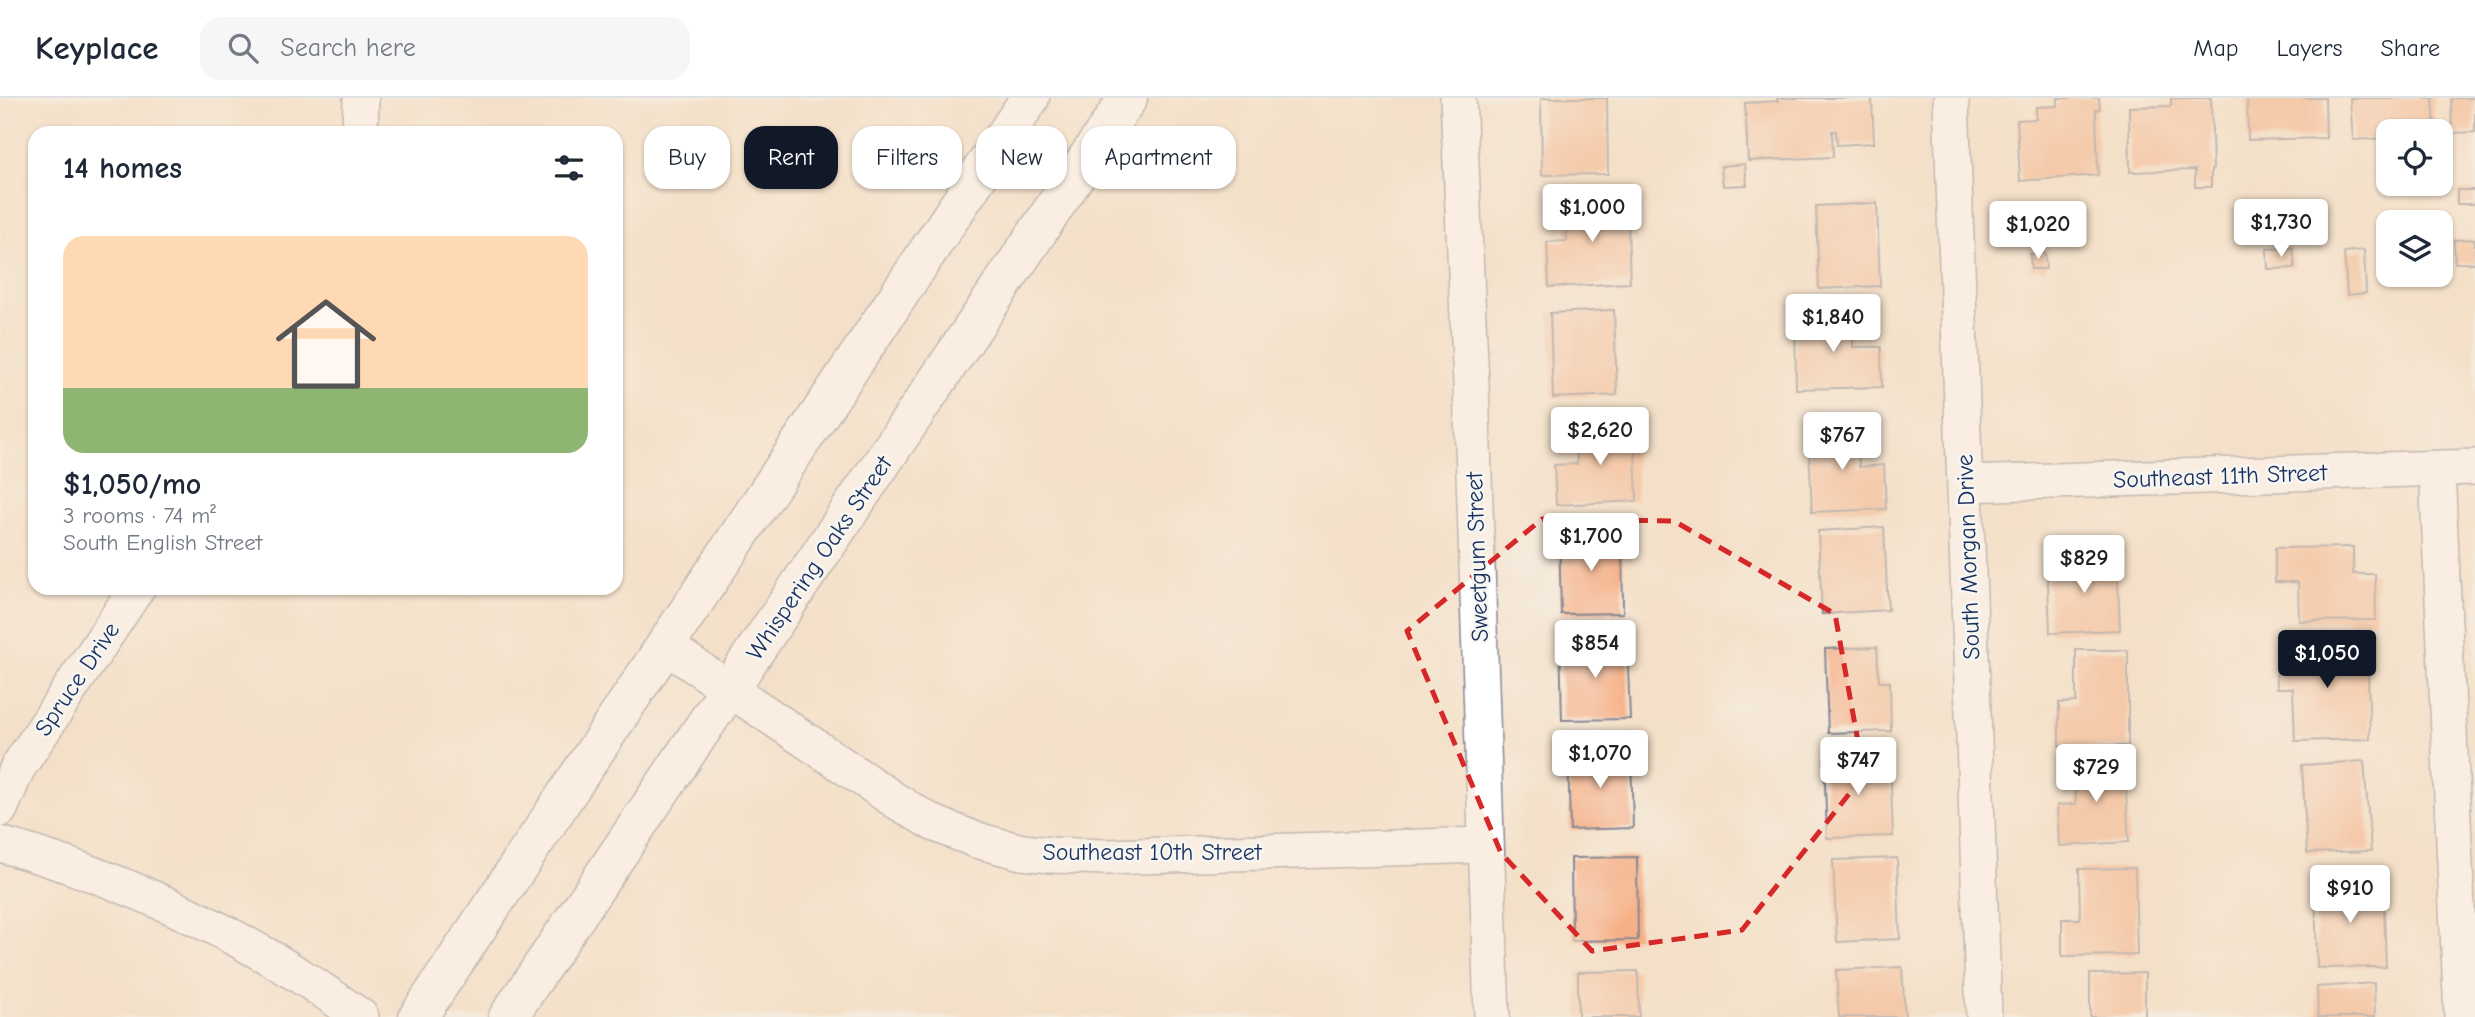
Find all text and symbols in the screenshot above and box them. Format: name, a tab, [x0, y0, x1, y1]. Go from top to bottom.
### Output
search box	[200, 17, 690, 80]
text: Keyplace	[35, 29, 158, 67]
icon: search	[224, 29, 262, 67]
text: Search here	[280, 33, 416, 63]
text: Map	[2193, 34, 2239, 62]
text: Layers	[2277, 34, 2342, 62]
text: Share	[2380, 34, 2440, 62]
map controls	[2376, 119, 2453, 287]
button: locate	[2376, 119, 2453, 196]
chip: Buy	[644, 126, 730, 189]
chip: Rent	[744, 126, 838, 189]
chip: Filters	[852, 126, 962, 189]
chip: New	[976, 126, 1067, 189]
chip: Apartment	[1081, 126, 1236, 189]
icon: filters	[550, 149, 588, 187]
text: 14 homes	[63, 151, 182, 186]
pin: $1,000	[1535, 184, 1649, 244]
text: $1,000	[1559, 193, 1625, 220]
pin: $1,730	[2224, 200, 2338, 259]
pin: $1,020	[1981, 202, 2095, 261]
text: $1,730	[2250, 208, 2312, 235]
text: $1,020	[2005, 210, 2071, 237]
button: layers	[2376, 210, 2453, 287]
icon: home	[263, 281, 389, 407]
pin: $1,840	[1776, 294, 1890, 354]
text: $1,840	[1802, 303, 1865, 330]
pin: $2,620	[1543, 408, 1657, 467]
pin: $767	[1801, 412, 1883, 472]
text: $2,620	[1567, 416, 1633, 443]
text: $767	[1819, 421, 1865, 448]
street label: Whispering Oaks Street	[740, 450, 898, 665]
street label: South Morgan Drive	[1950, 454, 1986, 660]
street label: Southeast 11th Street	[2113, 458, 2329, 494]
text: $1,050/mo	[63, 467, 201, 502]
street label: Sweetgum Street	[1460, 470, 1494, 643]
text: 3 rooms · 74 m²	[63, 502, 216, 529]
pin: $1,700	[1534, 514, 1648, 573]
text: $1,700	[1559, 522, 1623, 549]
text: South English Street	[63, 529, 262, 556]
pin: $829	[2043, 536, 2125, 595]
text: $829	[2059, 544, 2109, 571]
street label: Spruce Drive	[29, 617, 125, 741]
pin: $854	[1554, 620, 1636, 680]
text: $854	[1571, 629, 1619, 656]
pin: $1,050	[2270, 630, 2384, 690]
text: $1,050	[2294, 639, 2360, 666]
pin: $1,070	[1543, 730, 1657, 790]
pin: $747	[1817, 738, 1899, 797]
text: $1,070	[1568, 739, 1632, 766]
pin: $729	[2055, 744, 2137, 804]
text: $747	[1836, 746, 1880, 773]
text: $729	[2072, 753, 2120, 780]
street label: Southeast 10th Street	[1042, 838, 1263, 866]
pin: $910	[2309, 866, 2391, 925]
text: $910	[2326, 874, 2374, 901]

